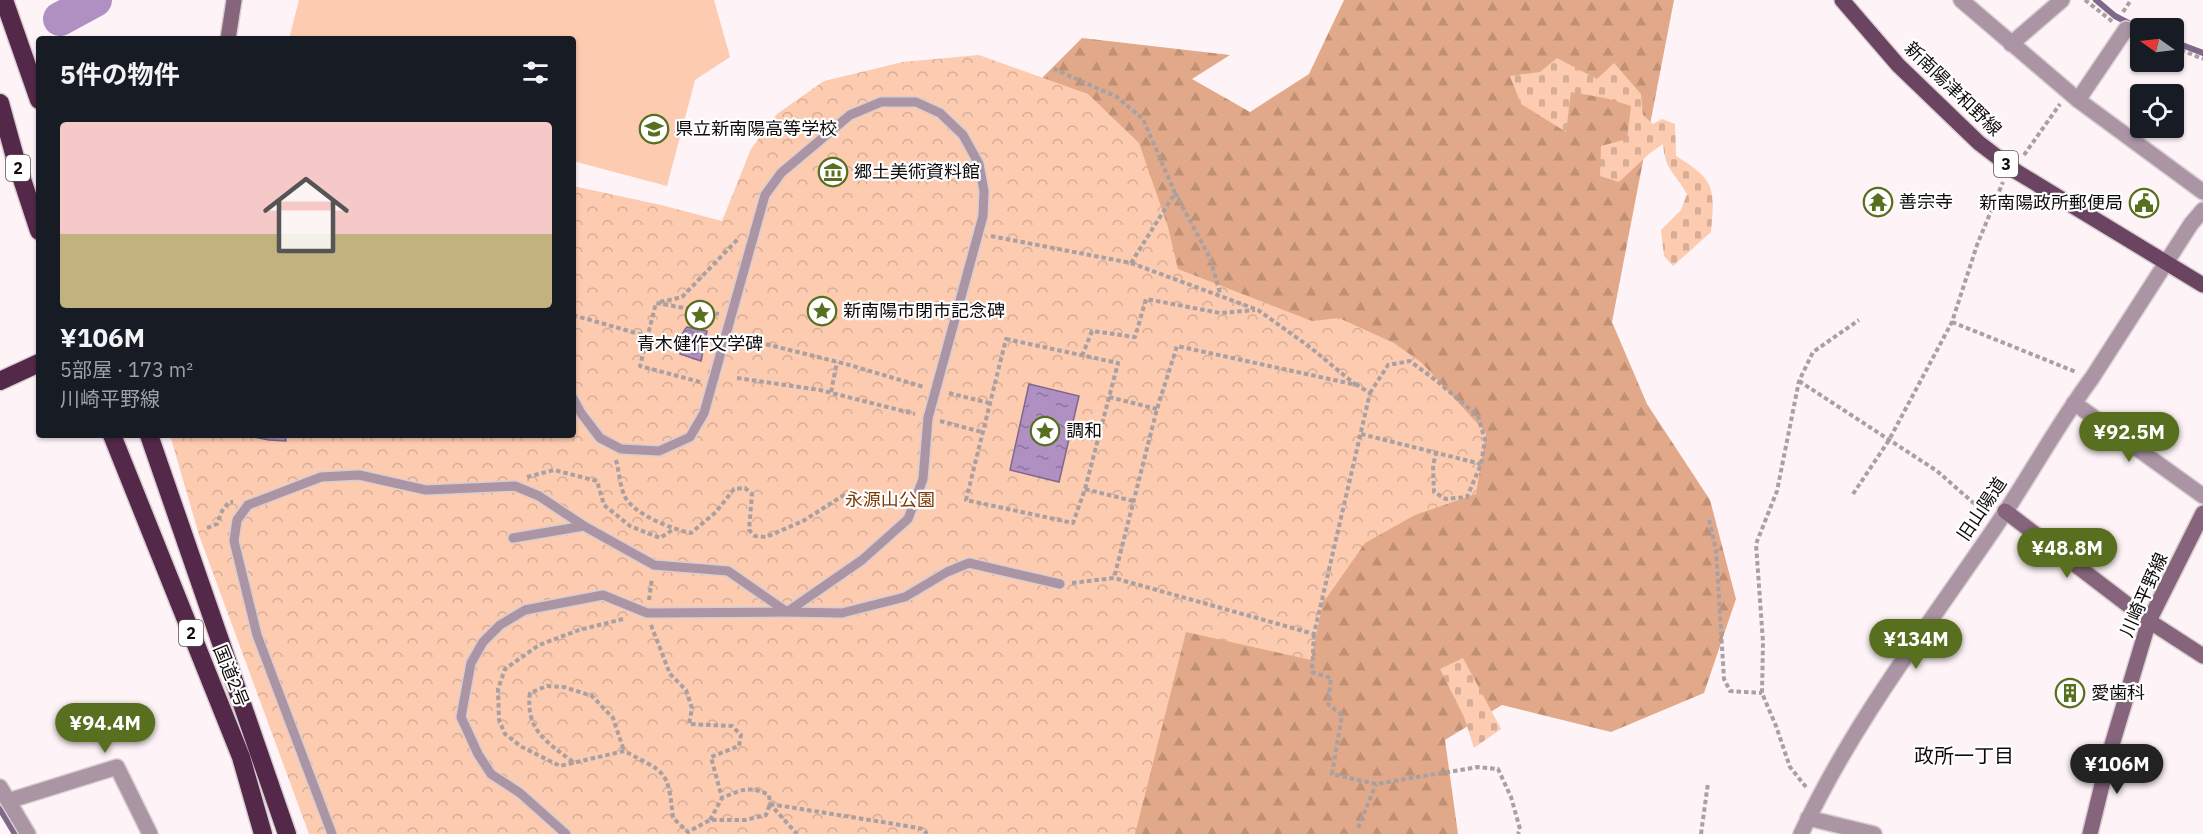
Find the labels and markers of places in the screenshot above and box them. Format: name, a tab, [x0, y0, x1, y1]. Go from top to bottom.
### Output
school or university icon: 県立新南陽高等学校	[638, 113, 670, 145]
place label: 県立新南陽高等学校	[675, 117, 837, 140]
museum icon: 郷土美術資料館	[817, 156, 849, 188]
place label: 郷土美術資料館	[854, 160, 980, 183]
temple icon: 善宗寺	[1862, 186, 1894, 218]
public building icon: 新南陽政所郵便局	[2128, 187, 2160, 219]
place label: 善宗寺	[1899, 190, 1953, 213]
place label: 新南陽政所郵便局	[1979, 191, 2123, 214]
place icon: 新南陽市閉市記念碑	[806, 295, 838, 327]
place icon: 青木健作文学碑	[684, 299, 716, 331]
place label: 新南陽市閉市記念碑	[843, 299, 1005, 322]
place label: 青木健作文学碑	[637, 332, 763, 355]
pin: ¥92.5M	[2080, 412, 2178, 463]
place icon: 調和	[1029, 415, 1061, 447]
place label: 調和	[1066, 419, 1102, 442]
pin: ¥48.8M	[2018, 528, 2116, 579]
pin: ¥134M	[1874, 619, 1958, 670]
building icon: 愛歯科	[2054, 677, 2086, 709]
place label: 愛歯科	[2091, 681, 2145, 704]
pin: ¥94.4M	[56, 703, 154, 754]
pin: ¥106M	[2075, 744, 2159, 795]

